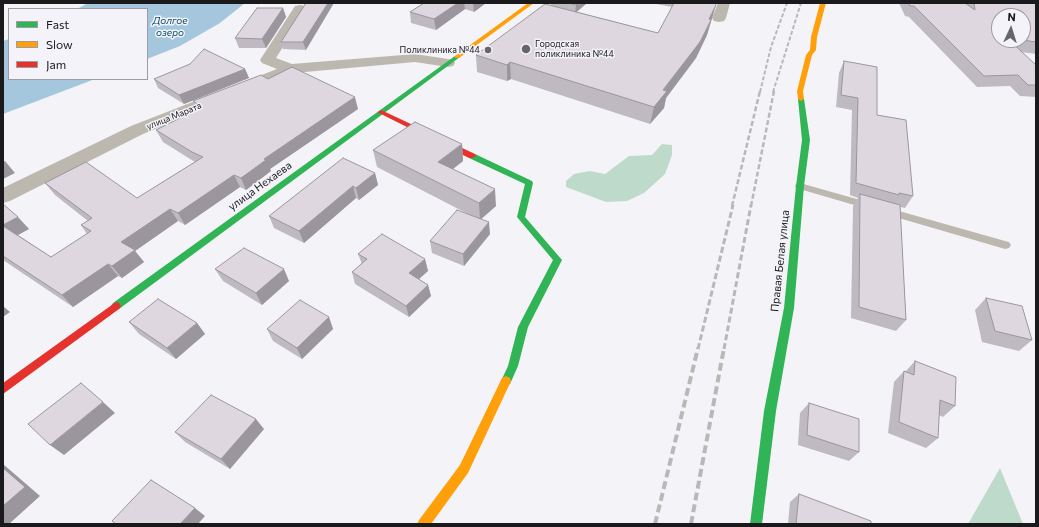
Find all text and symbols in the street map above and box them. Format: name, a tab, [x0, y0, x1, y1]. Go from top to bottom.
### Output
legend	[8, 8, 148, 80]
north arrow	[991, 8, 1031, 48]
text: N	[1007, 10, 1016, 23]
water label: Долгое озеро	[152, 15, 188, 38]
text: Fast	[46, 17, 69, 31]
text: Slow	[46, 37, 73, 51]
place label: Городская поликлиника №44	[535, 39, 614, 60]
marker: Городская поликлиника №44	[520, 43, 532, 55]
place label: Поликлиника №44	[400, 45, 480, 55]
marker: Поликлиника №44	[483, 45, 493, 55]
text: Jam	[46, 57, 66, 71]
street label: улица Марата	[145, 100, 203, 132]
street label: улица Нехаева	[226, 159, 294, 213]
street label: Правая Белая улица	[768, 209, 792, 313]

